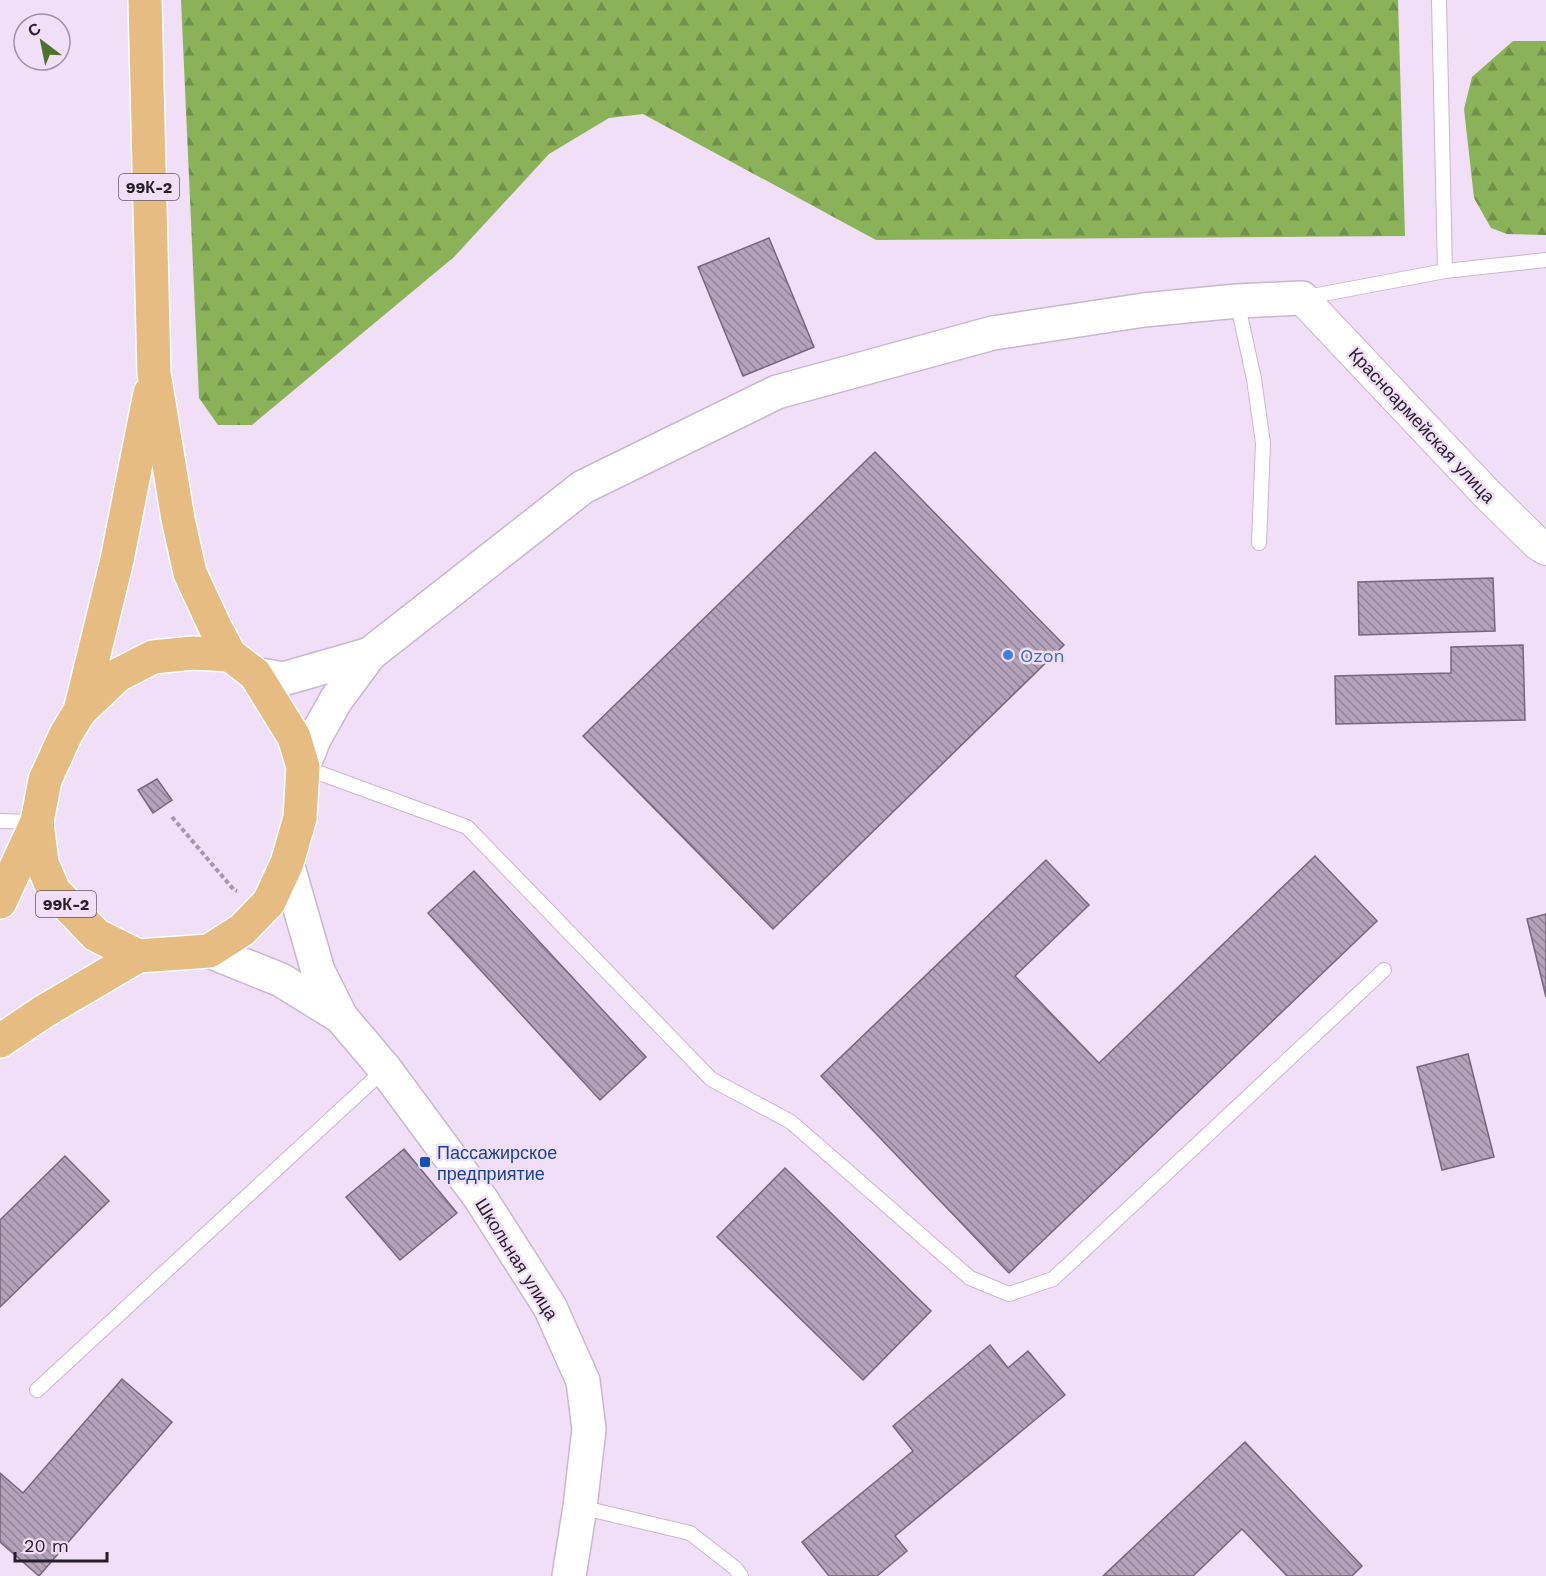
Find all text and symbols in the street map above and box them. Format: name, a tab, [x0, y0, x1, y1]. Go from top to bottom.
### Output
north arrow	[12, 12, 72, 72]
text: С	[24, 18, 45, 41]
road number: 99К-2	[119, 174, 179, 200]
street label: Красноармейская улица	[1345, 343, 1500, 508]
place label: Ozon	[1020, 645, 1065, 666]
marker: Ozon	[1001, 648, 1015, 662]
road number: 99К-2	[36, 891, 96, 917]
place label: Пассажирское предприятие	[437, 1142, 557, 1184]
marker: Пассажирское предприятие	[418, 1155, 432, 1169]
street label: Школьная улица	[471, 1194, 563, 1325]
scale bar	[15, 1525, 106, 1563]
text: 20 m	[24, 1535, 69, 1556]

